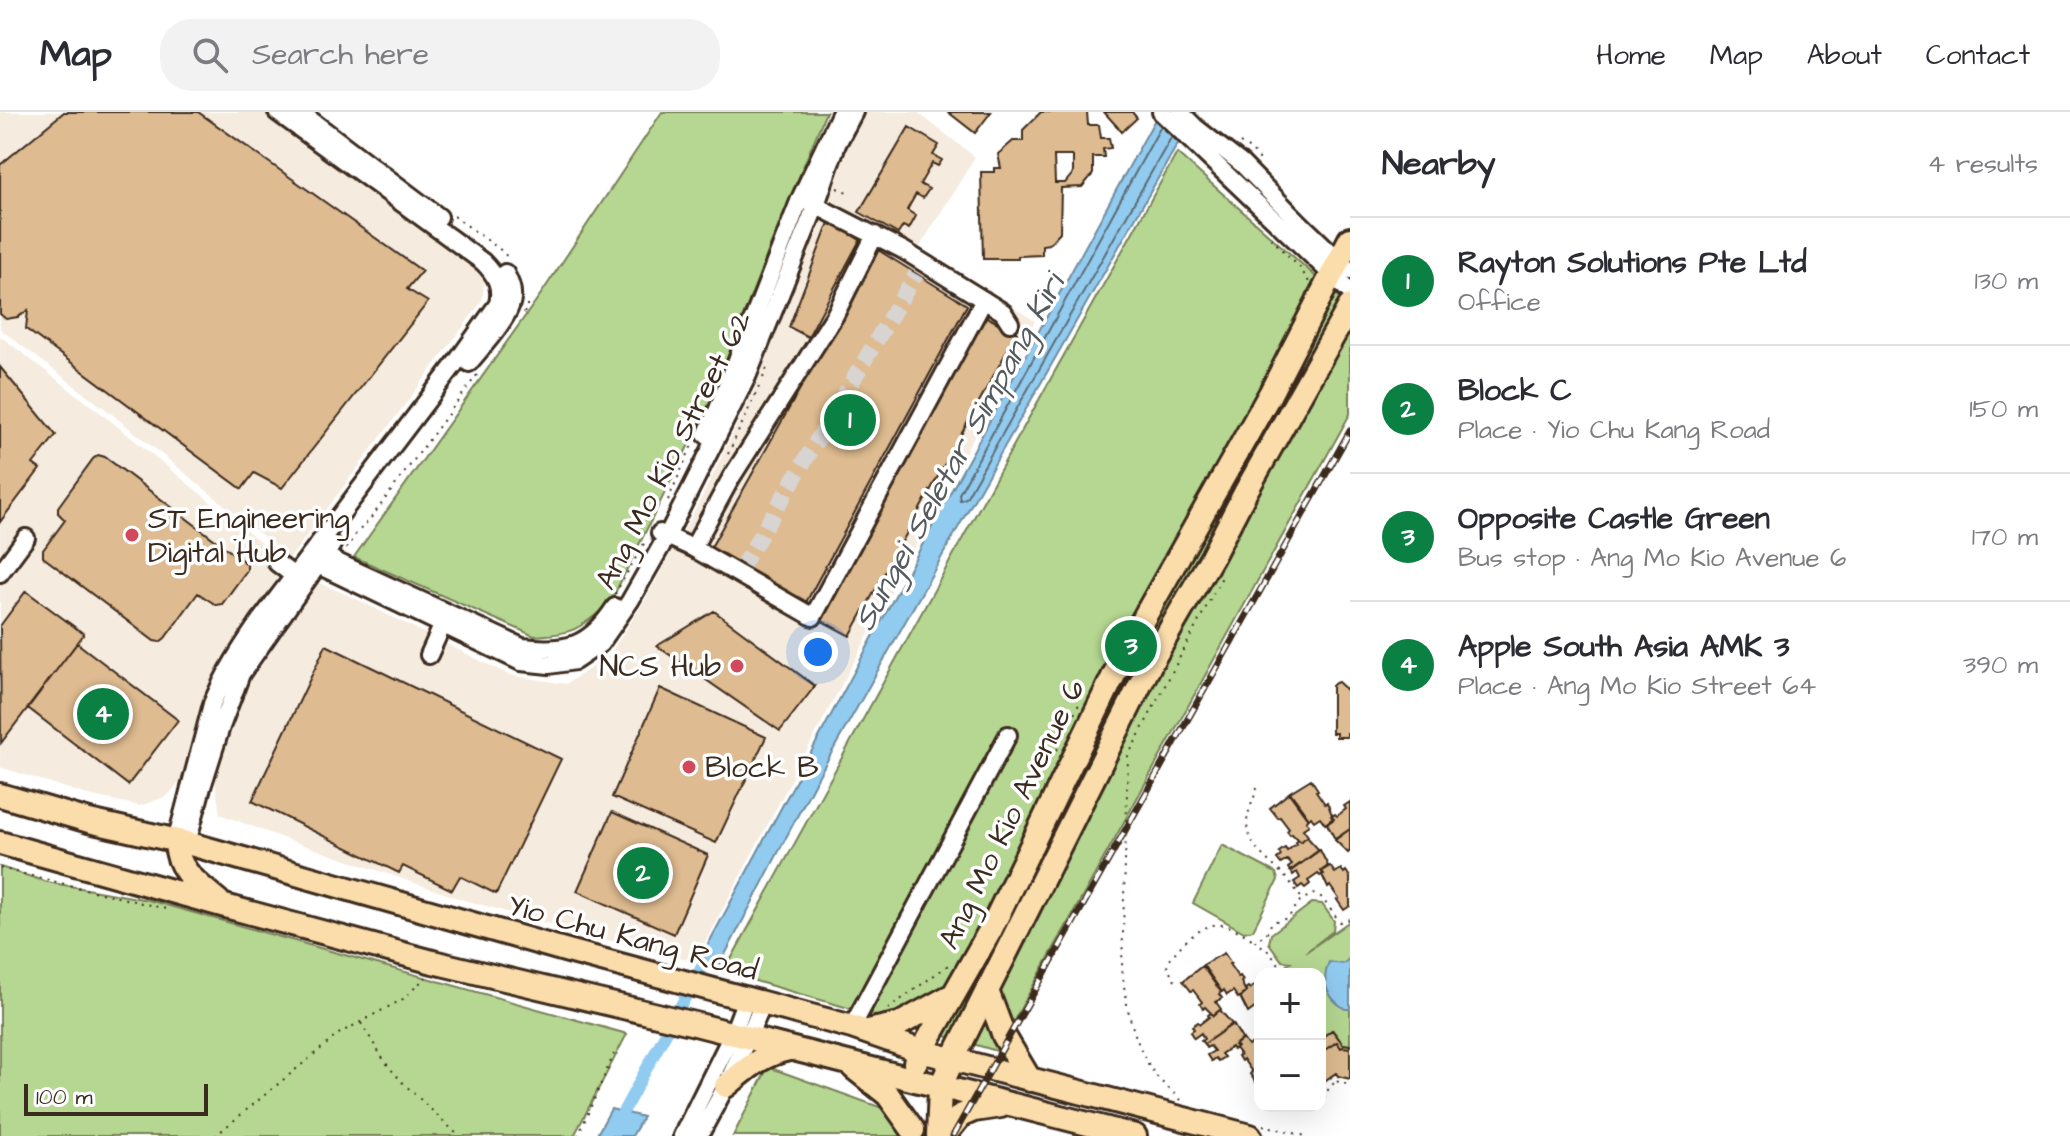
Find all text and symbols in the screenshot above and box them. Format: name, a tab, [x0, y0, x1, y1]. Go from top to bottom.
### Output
search box	[160, 19, 720, 91]
text: Map	[40, 29, 112, 81]
icon: search	[188, 33, 232, 77]
text: Search here	[252, 34, 429, 76]
text: Home	[1596, 36, 1666, 75]
text: Map	[1710, 36, 1763, 75]
text: About	[1807, 36, 1882, 75]
text: Contact	[1926, 36, 2030, 75]
text: Nearby	[1382, 140, 1496, 188]
text: 4 results	[1928, 146, 2038, 182]
text: Rayton Solutions Pte Ltd	[1458, 242, 1807, 284]
water label: Sungei Seletar Simpang Kiri	[843, 263, 1079, 639]
text: 1	[1406, 263, 1410, 299]
text: 130 m	[1974, 263, 2038, 299]
text: Office	[1458, 284, 1541, 320]
street label: Ang Mo Kio Street 62	[585, 304, 763, 597]
text: Block C	[1458, 370, 1572, 412]
pin: 1	[824, 390, 876, 450]
text: 2	[1401, 391, 1415, 427]
text: 150 m	[1969, 391, 2038, 427]
text: Place · Yio Chu Kang Road	[1458, 412, 1770, 448]
place label: ST Engineering Digital Hub	[148, 498, 350, 575]
text: Opposite Castle Green	[1458, 498, 1770, 540]
text: 3	[1401, 519, 1415, 555]
text: 170 m	[1972, 519, 2038, 555]
marker: ST Engineering Digital Hub	[123, 526, 141, 544]
text: Bus stop · Ang Mo Kio Avenue 6	[1458, 540, 1846, 576]
pin: 3	[1105, 616, 1157, 676]
text: Apple South Asia AMK 3	[1458, 626, 1790, 668]
your location	[798, 632, 838, 672]
place label: NCS Hub	[599, 646, 721, 688]
text: 4	[1399, 647, 1417, 683]
text: 390 m	[1963, 647, 2038, 683]
marker: NCS Hub	[728, 657, 746, 675]
text: Place · Ang Mo Kio Street 64	[1458, 668, 1816, 704]
street label: Ang Mo Kio Avenue 6	[928, 672, 1096, 957]
pin: 4	[77, 684, 129, 744]
place label: Block B	[705, 747, 819, 789]
marker: Block B	[680, 758, 698, 776]
pin: 2	[617, 843, 669, 903]
street label: Yio Chu Kang Road	[503, 884, 763, 993]
map controls	[1254, 968, 1326, 1112]
button: +	[1254, 968, 1326, 1040]
button: −	[1254, 1040, 1326, 1112]
scale bar	[24, 1080, 208, 1116]
text: 100 m	[36, 1082, 93, 1113]

